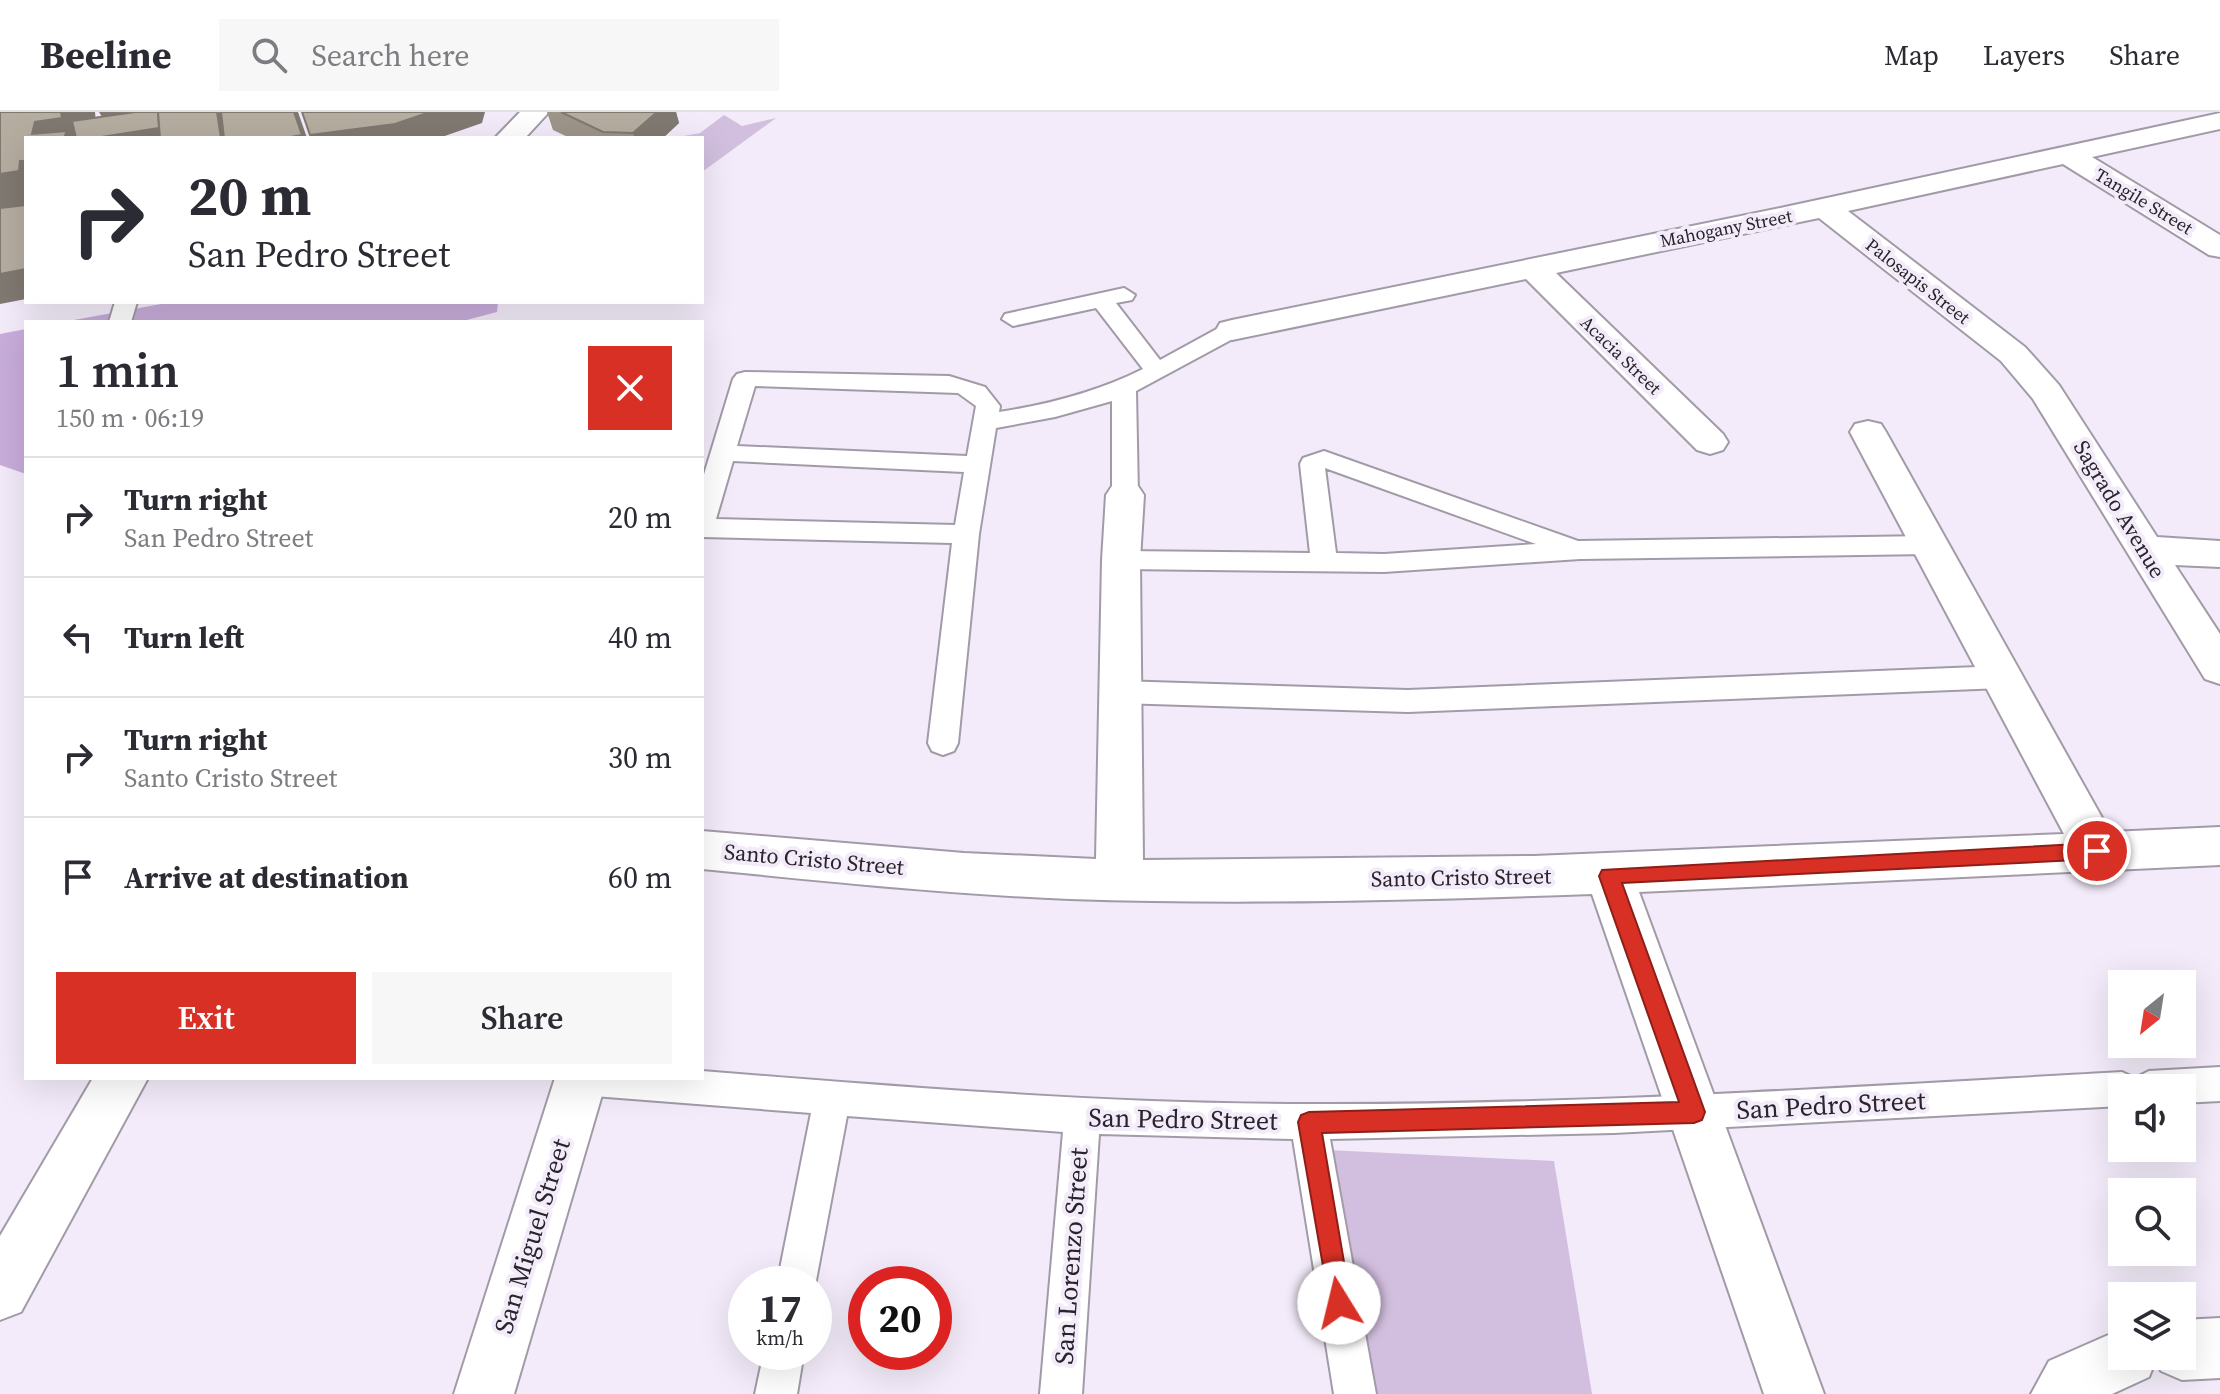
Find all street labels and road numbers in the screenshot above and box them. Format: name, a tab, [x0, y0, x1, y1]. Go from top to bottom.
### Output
street label: Tangile Street	[2090, 162, 2198, 240]
street label: Mahogany Street	[1658, 203, 1794, 253]
street label: Palosapis Street	[1861, 232, 1975, 330]
street label: Acacia Street	[1575, 310, 1667, 400]
street label: Sagrado Avenue	[2067, 434, 2173, 584]
street label: Santo Cristo Street	[723, 836, 906, 882]
street label: Santo Cristo Street	[1371, 860, 1552, 894]
street label: San Pedro Street	[1736, 1082, 1927, 1128]
street label: San Pedro Street	[1088, 1099, 1278, 1139]
street label: San Miguel Street	[485, 1134, 579, 1338]
street label: San Lorenzo Street	[1045, 1146, 1097, 1366]

